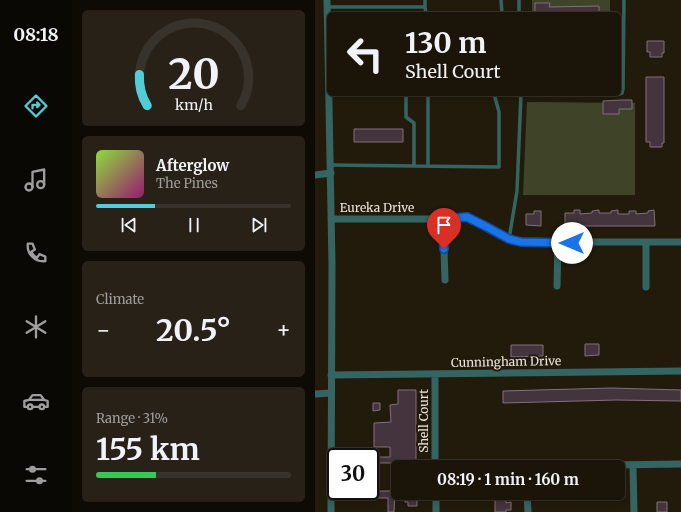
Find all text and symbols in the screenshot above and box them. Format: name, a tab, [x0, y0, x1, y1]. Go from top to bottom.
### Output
text: 08:18	[13, 23, 59, 46]
text: 130 m	[405, 25, 487, 61]
icon: left	[339, 28, 391, 80]
text: 20	[168, 48, 219, 100]
text: Shell Court	[405, 60, 501, 83]
icon: directions	[22, 92, 50, 120]
text: km/h	[175, 95, 213, 113]
text: Afterglow	[156, 156, 229, 175]
icon: music	[22, 166, 50, 194]
text: The Pines	[156, 175, 218, 192]
street label: Eureka Drive	[340, 200, 414, 215]
pin	[427, 208, 461, 249]
icon: previous	[118, 214, 140, 236]
icon: pause	[183, 214, 205, 236]
icon: next	[248, 214, 270, 236]
icon: arrive	[433, 214, 455, 236]
position arrow	[551, 222, 593, 264]
icon: phone	[22, 239, 50, 267]
text: Climate	[96, 291, 144, 308]
text: 20.5°	[156, 311, 231, 349]
icon: climate	[22, 313, 50, 341]
text: −	[96, 316, 111, 344]
text: +	[276, 316, 291, 344]
street label: Cunningham Drive	[451, 353, 561, 370]
icon: car	[22, 387, 50, 415]
street label: Shell Court	[416, 389, 431, 453]
text: Range · 31%	[96, 410, 168, 427]
text: 155 km	[96, 430, 200, 468]
speed limit sign: 30	[327, 448, 379, 500]
icon: filters	[22, 461, 50, 489]
text: 08:19 · 1 min · 160 m	[437, 470, 579, 489]

